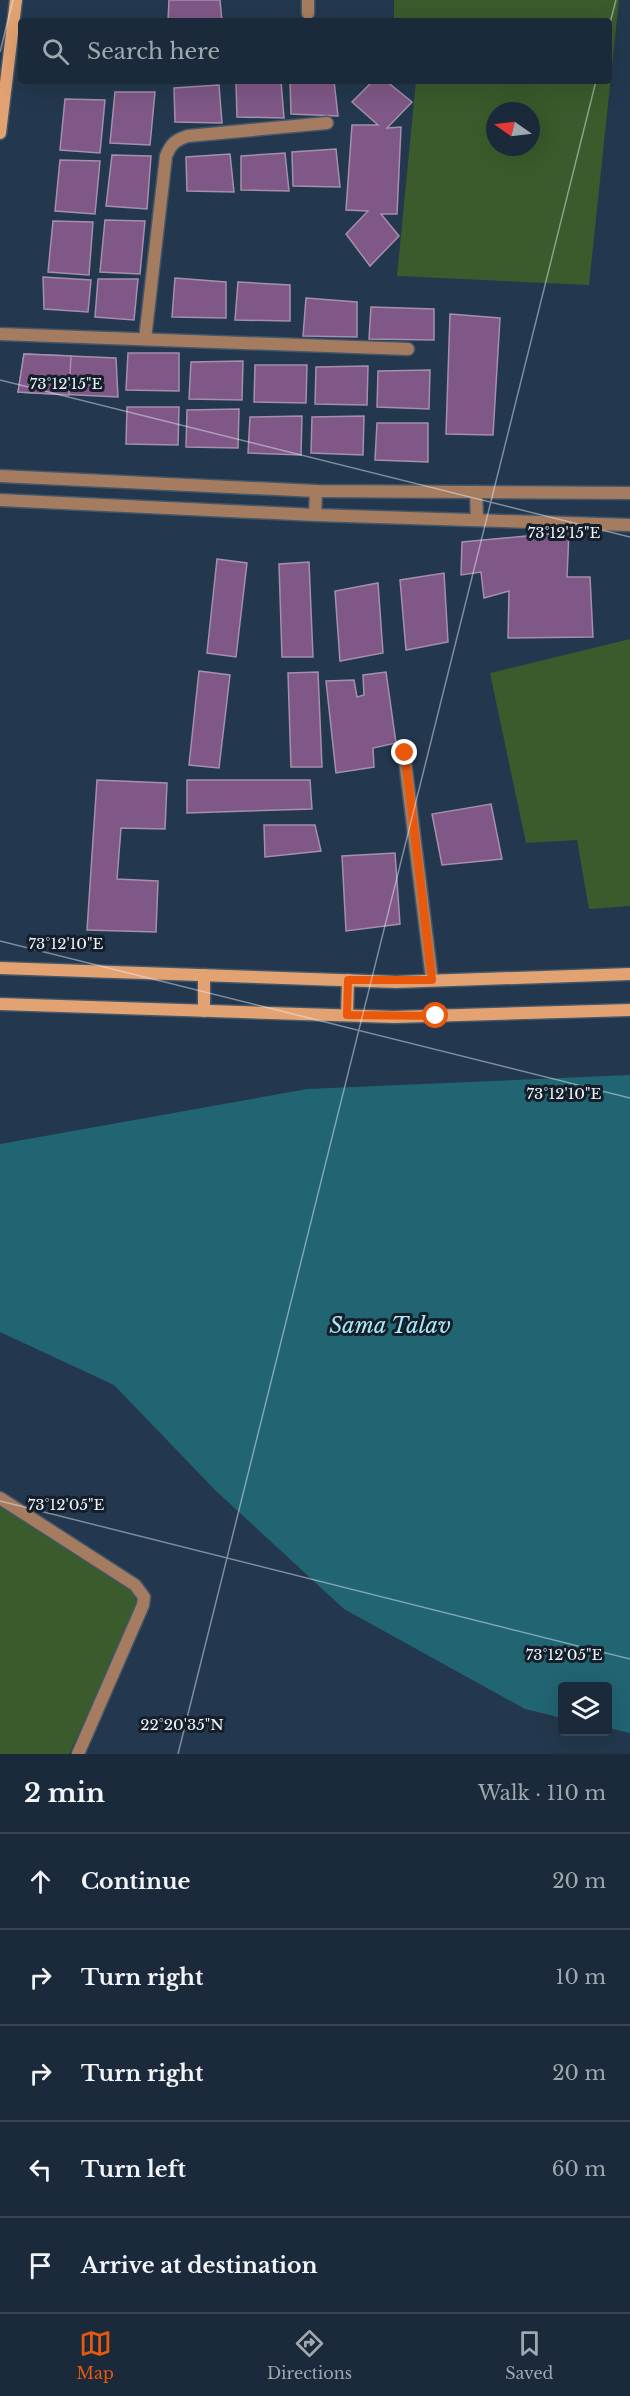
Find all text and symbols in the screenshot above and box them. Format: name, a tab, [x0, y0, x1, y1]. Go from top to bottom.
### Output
search box	[18, 18, 612, 84]
icon: search	[39, 35, 72, 68]
text: Search here	[87, 38, 220, 65]
north arrow	[486, 102, 540, 156]
text: 73°12'15"E	[30, 374, 102, 393]
text: 73°12'15"E	[528, 523, 600, 542]
route end	[391, 739, 417, 765]
text: 73°12'10"E	[29, 934, 104, 953]
route start	[422, 1002, 448, 1028]
text: 73°12'10"E	[527, 1084, 602, 1103]
water label: Sama Talav	[329, 1312, 451, 1339]
text: 73°12'05"E	[28, 1495, 104, 1514]
text: 73°12'05"E	[526, 1645, 602, 1664]
map controls	[558, 1682, 612, 1736]
button: layers	[558, 1682, 612, 1736]
text: 22°20'35"N	[140, 1715, 224, 1734]
text: 2 min	[24, 1777, 105, 1809]
text: Walk · 110 m	[478, 1781, 606, 1805]
icon: ahead	[24, 1865, 57, 1898]
text: Continue	[81, 1868, 190, 1895]
text: 20 m	[552, 1869, 606, 1893]
icon: right	[24, 1961, 57, 1994]
text: Turn right	[81, 1964, 203, 1991]
text: 10 m	[556, 1965, 606, 1989]
icon: right	[24, 2057, 57, 2090]
text: Turn right	[81, 2060, 203, 2087]
text: 20 m	[552, 2061, 606, 2085]
icon: left	[24, 2153, 57, 2186]
text: Turn left	[81, 2156, 186, 2183]
text: 60 m	[552, 2157, 606, 2181]
icon: arrive	[24, 2249, 57, 2282]
text: Arrive at destination	[81, 2252, 318, 2279]
tab: Map	[77, 2327, 114, 2383]
tab: Directions	[267, 2327, 352, 2383]
tab: Saved	[505, 2327, 553, 2383]

